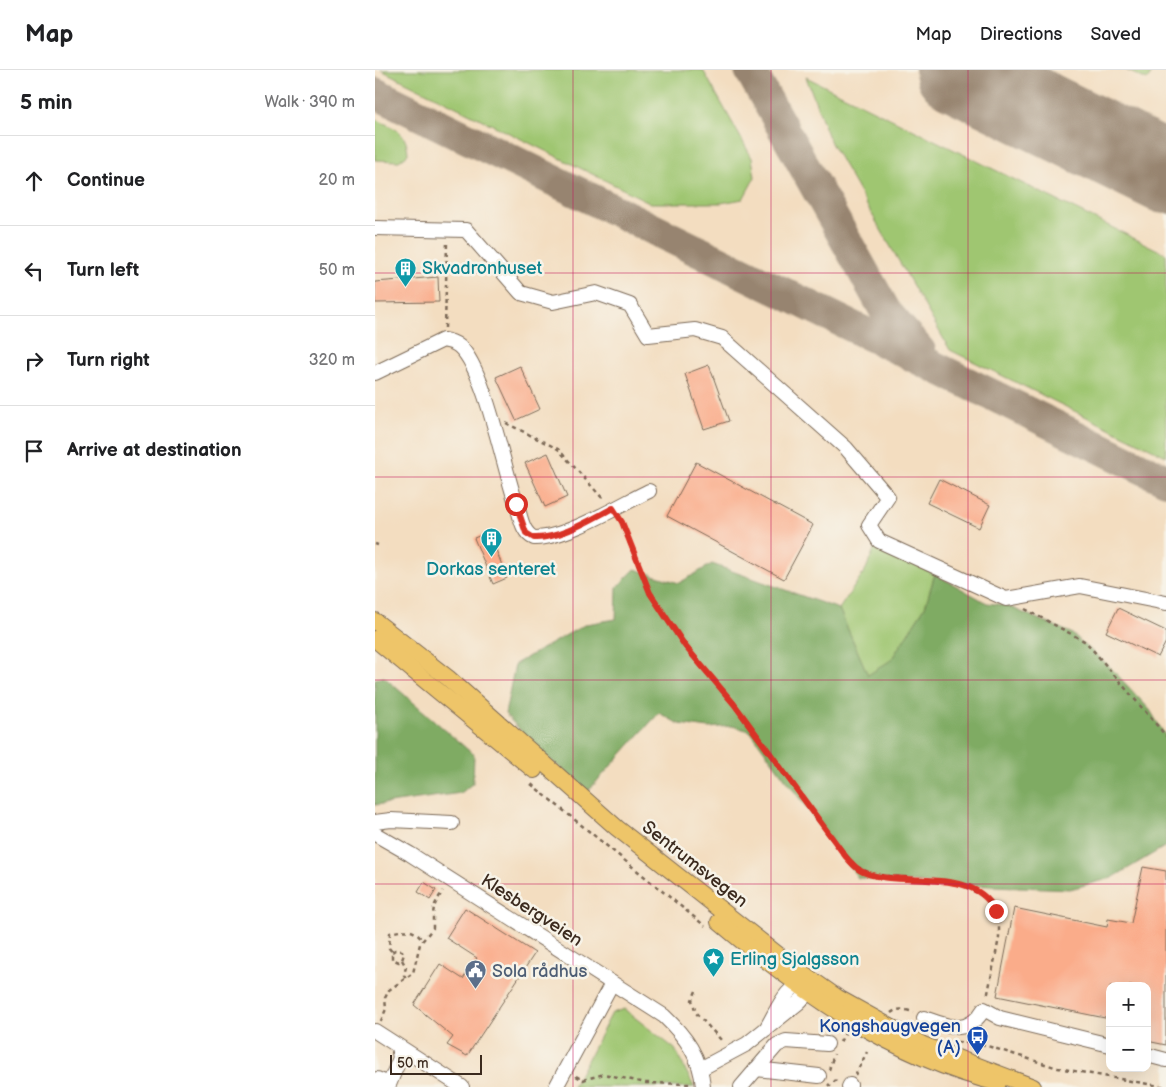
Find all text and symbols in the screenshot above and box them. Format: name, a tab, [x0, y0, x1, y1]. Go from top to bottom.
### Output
text: Map	[25, 20, 73, 49]
text: Map	[916, 24, 952, 45]
text: Directions	[980, 24, 1062, 45]
text: Saved	[1090, 24, 1141, 45]
text: 5 min	[20, 90, 73, 115]
text: Walk · 390 m	[264, 93, 355, 112]
icon: ahead	[20, 167, 48, 195]
text: Continue	[67, 169, 145, 192]
text: 20 m	[319, 171, 355, 190]
building icon: Skvadronhuset	[394, 256, 418, 287]
icon: left	[20, 257, 48, 285]
place label: Skvadronhuset	[422, 258, 543, 279]
text: Turn left	[67, 259, 139, 282]
text: 50 m	[319, 261, 355, 280]
icon: right	[20, 347, 48, 375]
text: Turn right	[67, 349, 150, 372]
text: 320 m	[309, 351, 355, 370]
icon: arrive	[20, 437, 48, 465]
text: Arrive at destination	[67, 439, 242, 462]
route start	[505, 493, 528, 516]
building icon: Dorkas senteret	[479, 527, 503, 558]
place label: Dorkas senteret	[426, 559, 556, 580]
street label: Sentrumsvegen	[638, 817, 752, 912]
street label: Klesbergveien	[477, 870, 586, 951]
route end	[985, 900, 1008, 923]
place icon: Erling Sjalgsson	[702, 947, 726, 978]
place label: Erling Sjalgsson	[730, 949, 859, 970]
public building icon: Sola rådhus	[464, 959, 488, 990]
place label: Sola rådhus	[492, 961, 588, 982]
map controls	[1106, 982, 1151, 1072]
button: +	[1106, 982, 1151, 1027]
place label: Kongshaugvegen (A)	[819, 1016, 961, 1058]
bus stop icon: Kongshaugvegen (A)	[965, 1024, 989, 1055]
button: −	[1106, 1027, 1151, 1072]
scale bar	[390, 1052, 483, 1075]
text: 50 m	[397, 1055, 429, 1072]

